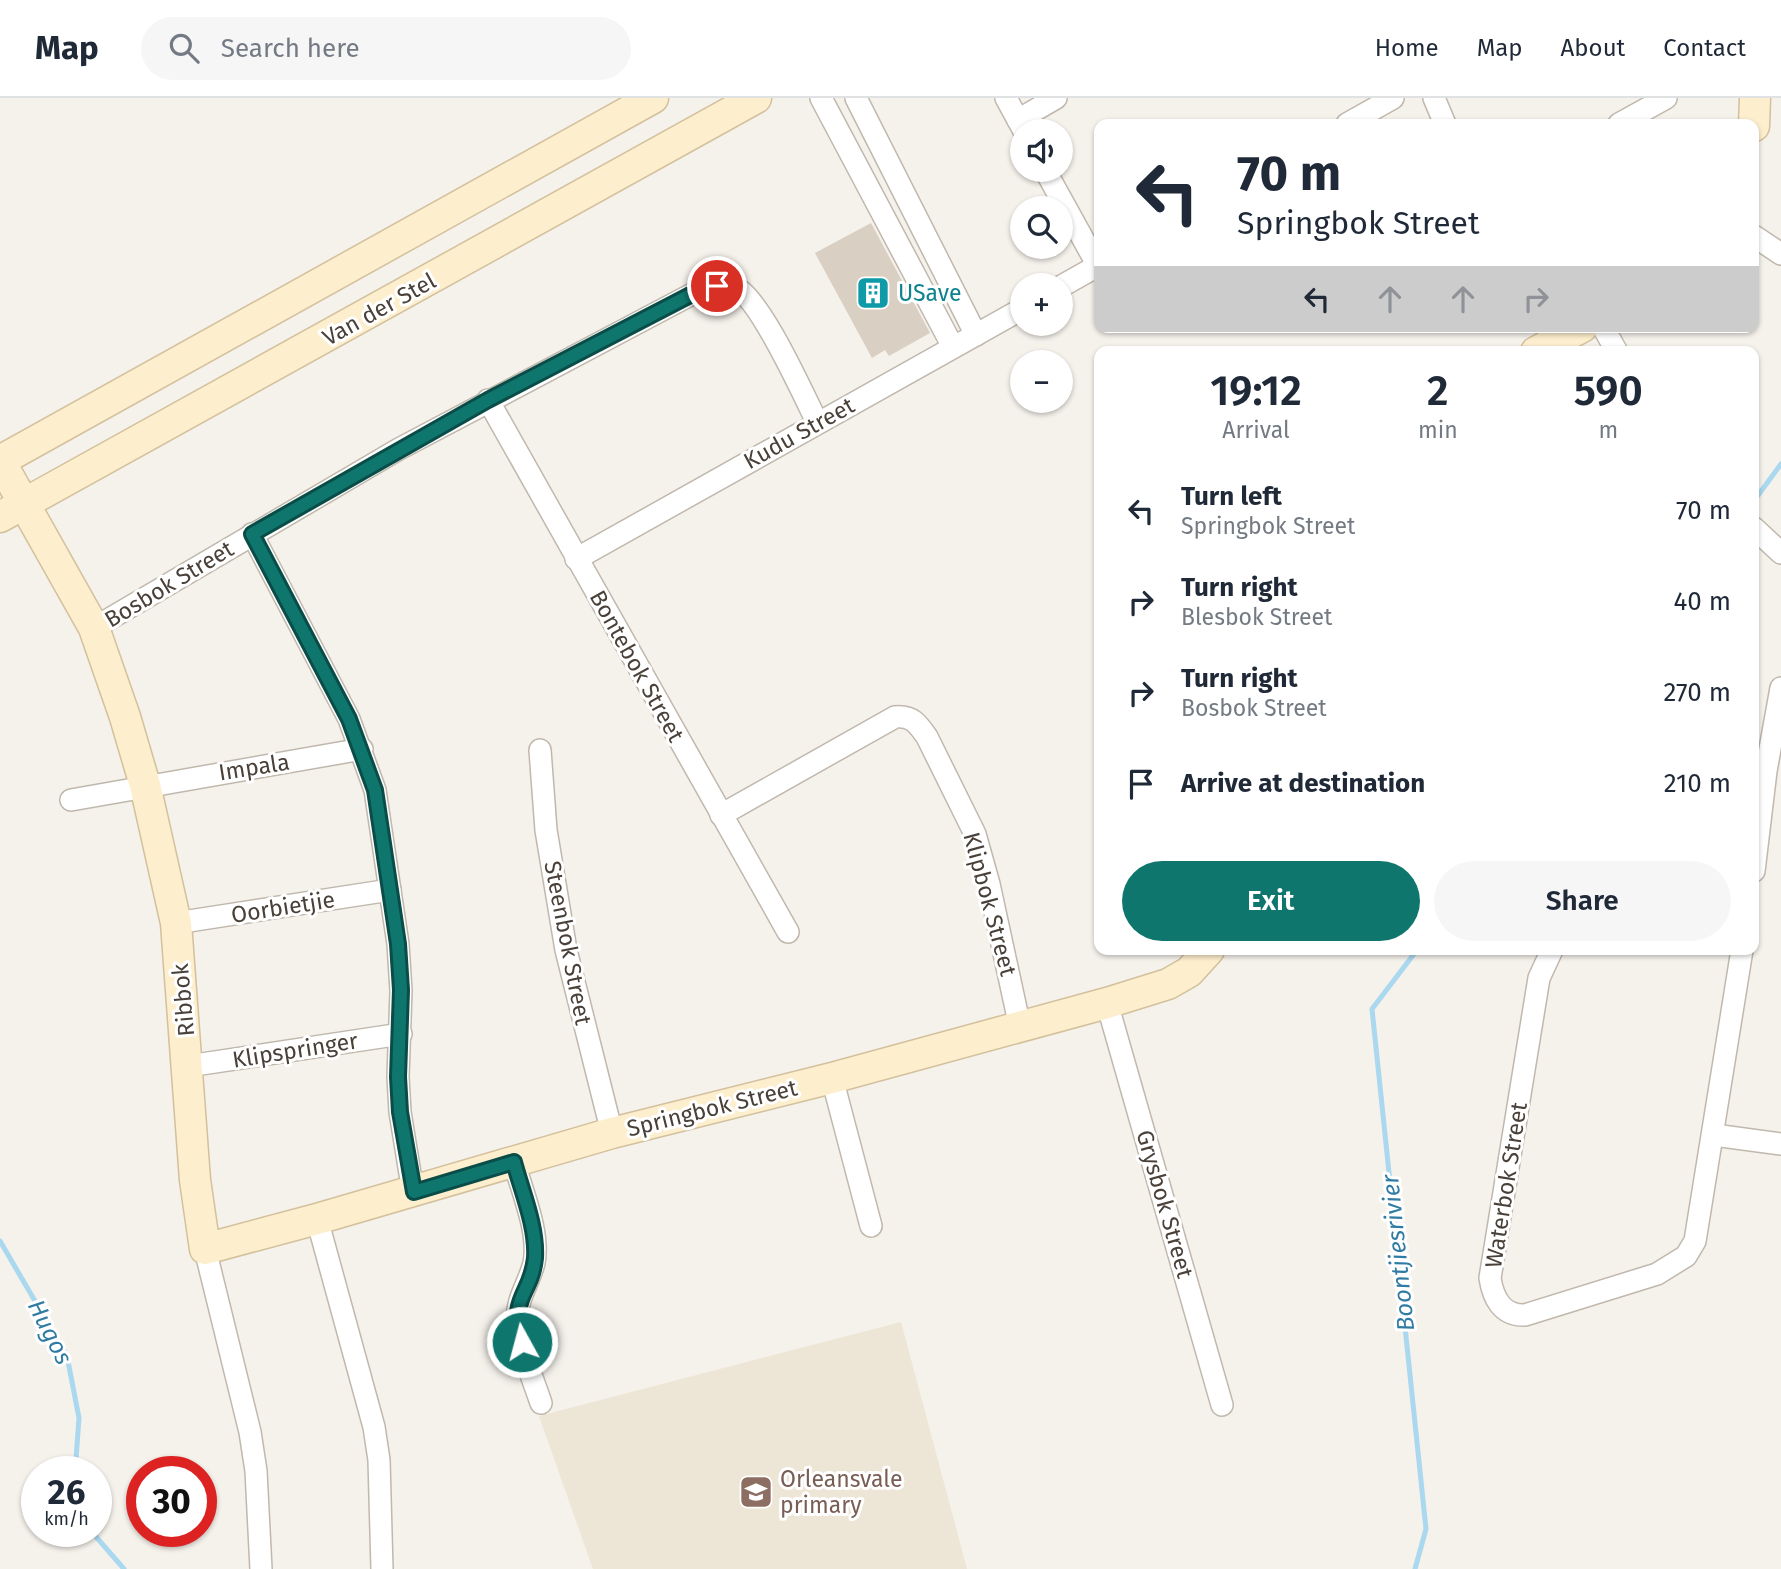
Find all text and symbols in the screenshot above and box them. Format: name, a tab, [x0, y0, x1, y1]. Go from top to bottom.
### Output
search box	[141, 17, 631, 80]
text: Map	[35, 28, 99, 68]
icon: search	[165, 29, 203, 67]
text: Search here	[221, 33, 360, 64]
text: Home	[1375, 34, 1439, 62]
text: Map	[1477, 34, 1523, 62]
text: About	[1561, 34, 1625, 62]
text: Contact	[1663, 34, 1746, 62]
map controls	[1010, 119, 1073, 413]
button: sound	[1010, 119, 1073, 182]
text: 70 m	[1237, 144, 1341, 203]
icon: left	[1122, 147, 1213, 238]
button: search	[1010, 196, 1073, 259]
text: Springbok Street	[1237, 204, 1480, 242]
pin	[687, 256, 747, 316]
street label: Van der Stel	[318, 266, 441, 352]
icon: arrive	[698, 267, 736, 305]
button: +	[1010, 273, 1073, 336]
building icon: USave	[854, 274, 892, 312]
place label: USave	[898, 279, 962, 307]
icon: left	[1298, 280, 1336, 318]
icon: ahead	[1371, 280, 1409, 318]
icon: ahead	[1444, 280, 1482, 318]
icon: right	[1517, 280, 1555, 318]
button: −	[1010, 350, 1073, 413]
text: 19:12	[1210, 366, 1302, 416]
text: 2	[1427, 366, 1449, 416]
text: 590	[1574, 366, 1643, 416]
street label: Kudu Street	[739, 391, 860, 475]
text: Arrival	[1222, 416, 1290, 444]
text: min	[1418, 416, 1458, 444]
text: m	[1598, 416, 1618, 444]
text: Turn left	[1181, 481, 1282, 512]
icon: left	[1122, 492, 1160, 530]
text: 70 m	[1676, 495, 1731, 526]
text: Springbok Street	[1181, 512, 1355, 540]
street label: Bosbok Street	[99, 534, 239, 633]
text: Turn right	[1181, 572, 1298, 603]
icon: right	[1122, 583, 1160, 621]
street label: Bontebok Street	[584, 585, 690, 747]
text: 40 m	[1673, 586, 1731, 617]
text: Blesbok Street	[1181, 603, 1332, 631]
text: Turn right	[1181, 663, 1298, 694]
icon: right	[1122, 674, 1160, 712]
text: 270 m	[1663, 677, 1731, 708]
text: Bosbok Street	[1181, 694, 1327, 722]
street label: Impala	[217, 748, 291, 786]
icon: arrive	[1122, 765, 1160, 803]
text: Arrive at destination	[1181, 768, 1425, 799]
text: 210 m	[1664, 768, 1731, 799]
street label: Klipbok Street	[957, 829, 1023, 980]
street label: Steenbok Street	[538, 859, 598, 1028]
button: Exit	[1122, 861, 1420, 941]
button: Share	[1434, 861, 1731, 941]
street label: Oorbietjie	[229, 885, 337, 929]
street label: Ribbok	[166, 962, 200, 1038]
street label: Klipspringer	[230, 1026, 360, 1074]
street label: Springbok Street	[624, 1073, 801, 1143]
street label: Waterbok Street	[1479, 1099, 1533, 1270]
street label: Grysbok Street	[1131, 1127, 1200, 1282]
water label: Boontjiesrivier	[1376, 1172, 1420, 1333]
water label: Hugos	[22, 1295, 78, 1369]
position arrow	[485, 1305, 559, 1379]
speed limit sign: 30	[126, 1456, 217, 1547]
place label: Orleansvale primary	[780, 1465, 902, 1519]
text: 26	[48, 1471, 85, 1513]
school or university icon: Orleansvale primary	[737, 1473, 775, 1511]
text: km/h	[44, 1508, 89, 1530]

